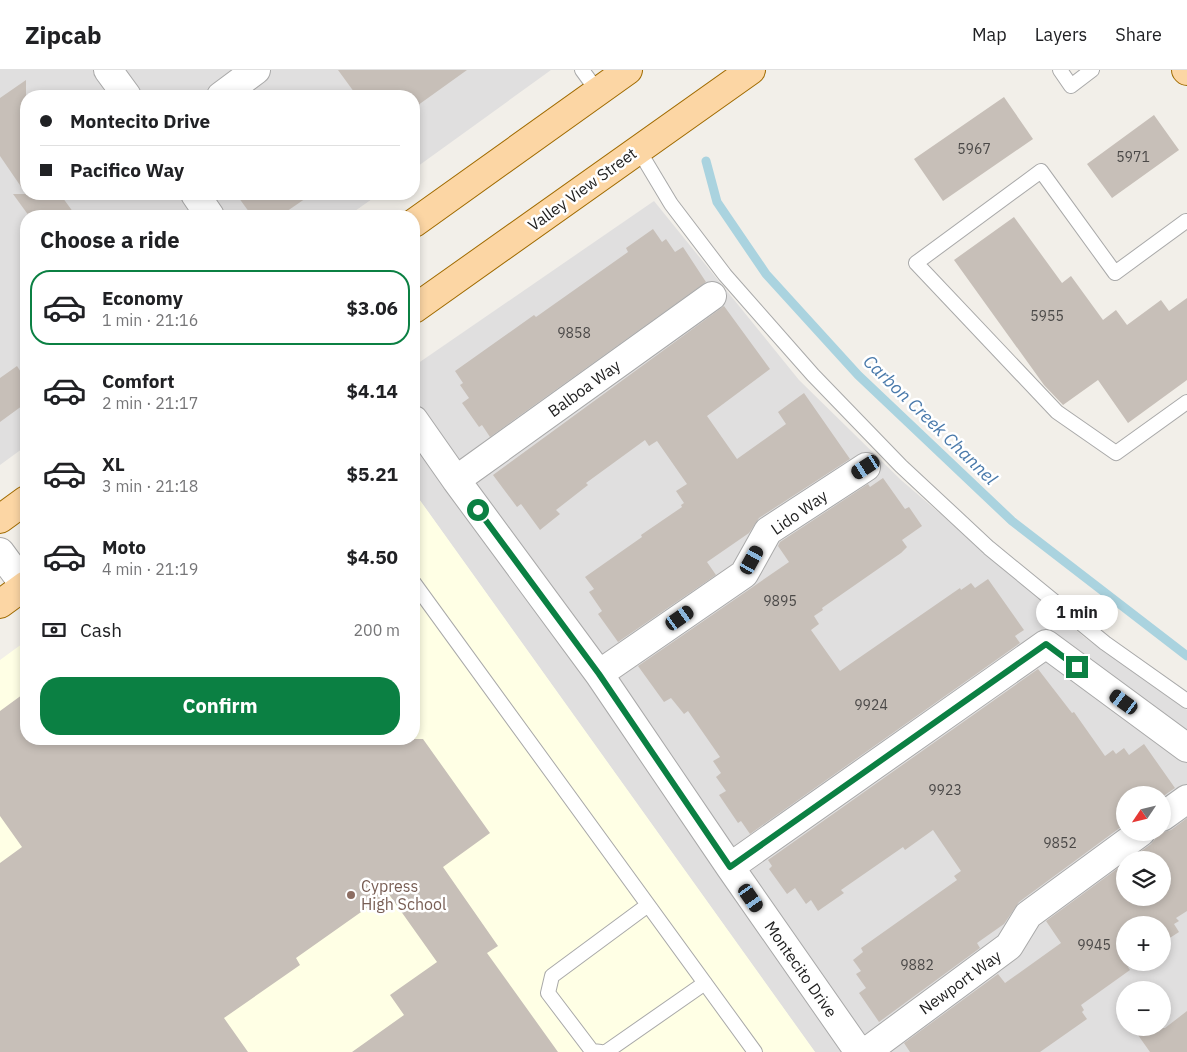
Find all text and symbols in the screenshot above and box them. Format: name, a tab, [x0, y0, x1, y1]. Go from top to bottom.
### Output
text: Zipcab	[25, 19, 102, 51]
text: Map	[972, 23, 1007, 46]
text: Layers	[1035, 23, 1087, 46]
text: Share	[1115, 23, 1162, 46]
text: Montecito Drive	[70, 109, 210, 133]
house number: 5967	[957, 140, 991, 158]
street label: Valley View Street	[524, 143, 640, 235]
house number: 5971	[1116, 148, 1150, 166]
text: Pacifico Way	[70, 158, 184, 182]
text: Choose a ride	[40, 225, 180, 254]
icon: car	[42, 285, 87, 330]
text: Economy	[102, 286, 183, 310]
text: $3.06	[346, 296, 398, 320]
house number: 5955	[1030, 307, 1064, 325]
text: 1 min · 21:16	[102, 310, 198, 330]
house number: 9858	[557, 324, 591, 342]
water label: Carbon Creek Channel	[859, 350, 1002, 490]
street label: Balboa Way	[544, 355, 624, 421]
icon: car	[42, 368, 87, 413]
text: Comfort	[102, 369, 175, 393]
text: $4.14	[346, 379, 398, 403]
text: 2 min · 21:17	[102, 393, 198, 413]
icon: car	[42, 451, 87, 496]
text: XL	[102, 452, 125, 476]
car	[849, 453, 882, 481]
text: $5.21	[346, 462, 398, 486]
text: 3 min · 21:18	[102, 476, 198, 496]
street label: Lido Way	[767, 485, 831, 539]
route start	[467, 499, 489, 521]
icon: car	[42, 534, 87, 579]
text: Moto	[102, 535, 146, 559]
car	[738, 543, 765, 577]
text: $4.50	[346, 545, 398, 569]
text: 4 min · 21:19	[102, 559, 198, 579]
house number: 9895	[763, 592, 797, 610]
callout: 1 min	[1036, 594, 1118, 630]
text: 1 min	[1056, 602, 1098, 622]
car	[663, 603, 696, 633]
icon: cash	[40, 616, 68, 644]
text: Cash	[80, 618, 122, 642]
text: 200 m	[353, 620, 400, 640]
route end	[1066, 656, 1088, 678]
button: Confirm	[40, 677, 400, 735]
car	[1107, 687, 1140, 717]
house number: 9924	[854, 696, 888, 714]
house number: 9923	[928, 781, 962, 799]
north arrow	[1116, 786, 1171, 841]
map controls	[1116, 786, 1171, 1036]
house number: 9852	[1043, 834, 1077, 852]
button: layers	[1116, 851, 1171, 906]
place label: Cypress High School	[361, 876, 446, 914]
car	[736, 881, 765, 915]
marker: Cypress High School	[345, 889, 357, 901]
button: +	[1116, 916, 1171, 971]
street label: Montecito Drive	[760, 917, 842, 1021]
house number: 9945	[1077, 936, 1111, 954]
street label: Newport Way	[915, 946, 1005, 1018]
house number: 9882	[900, 956, 934, 974]
button: −	[1116, 981, 1171, 1036]

